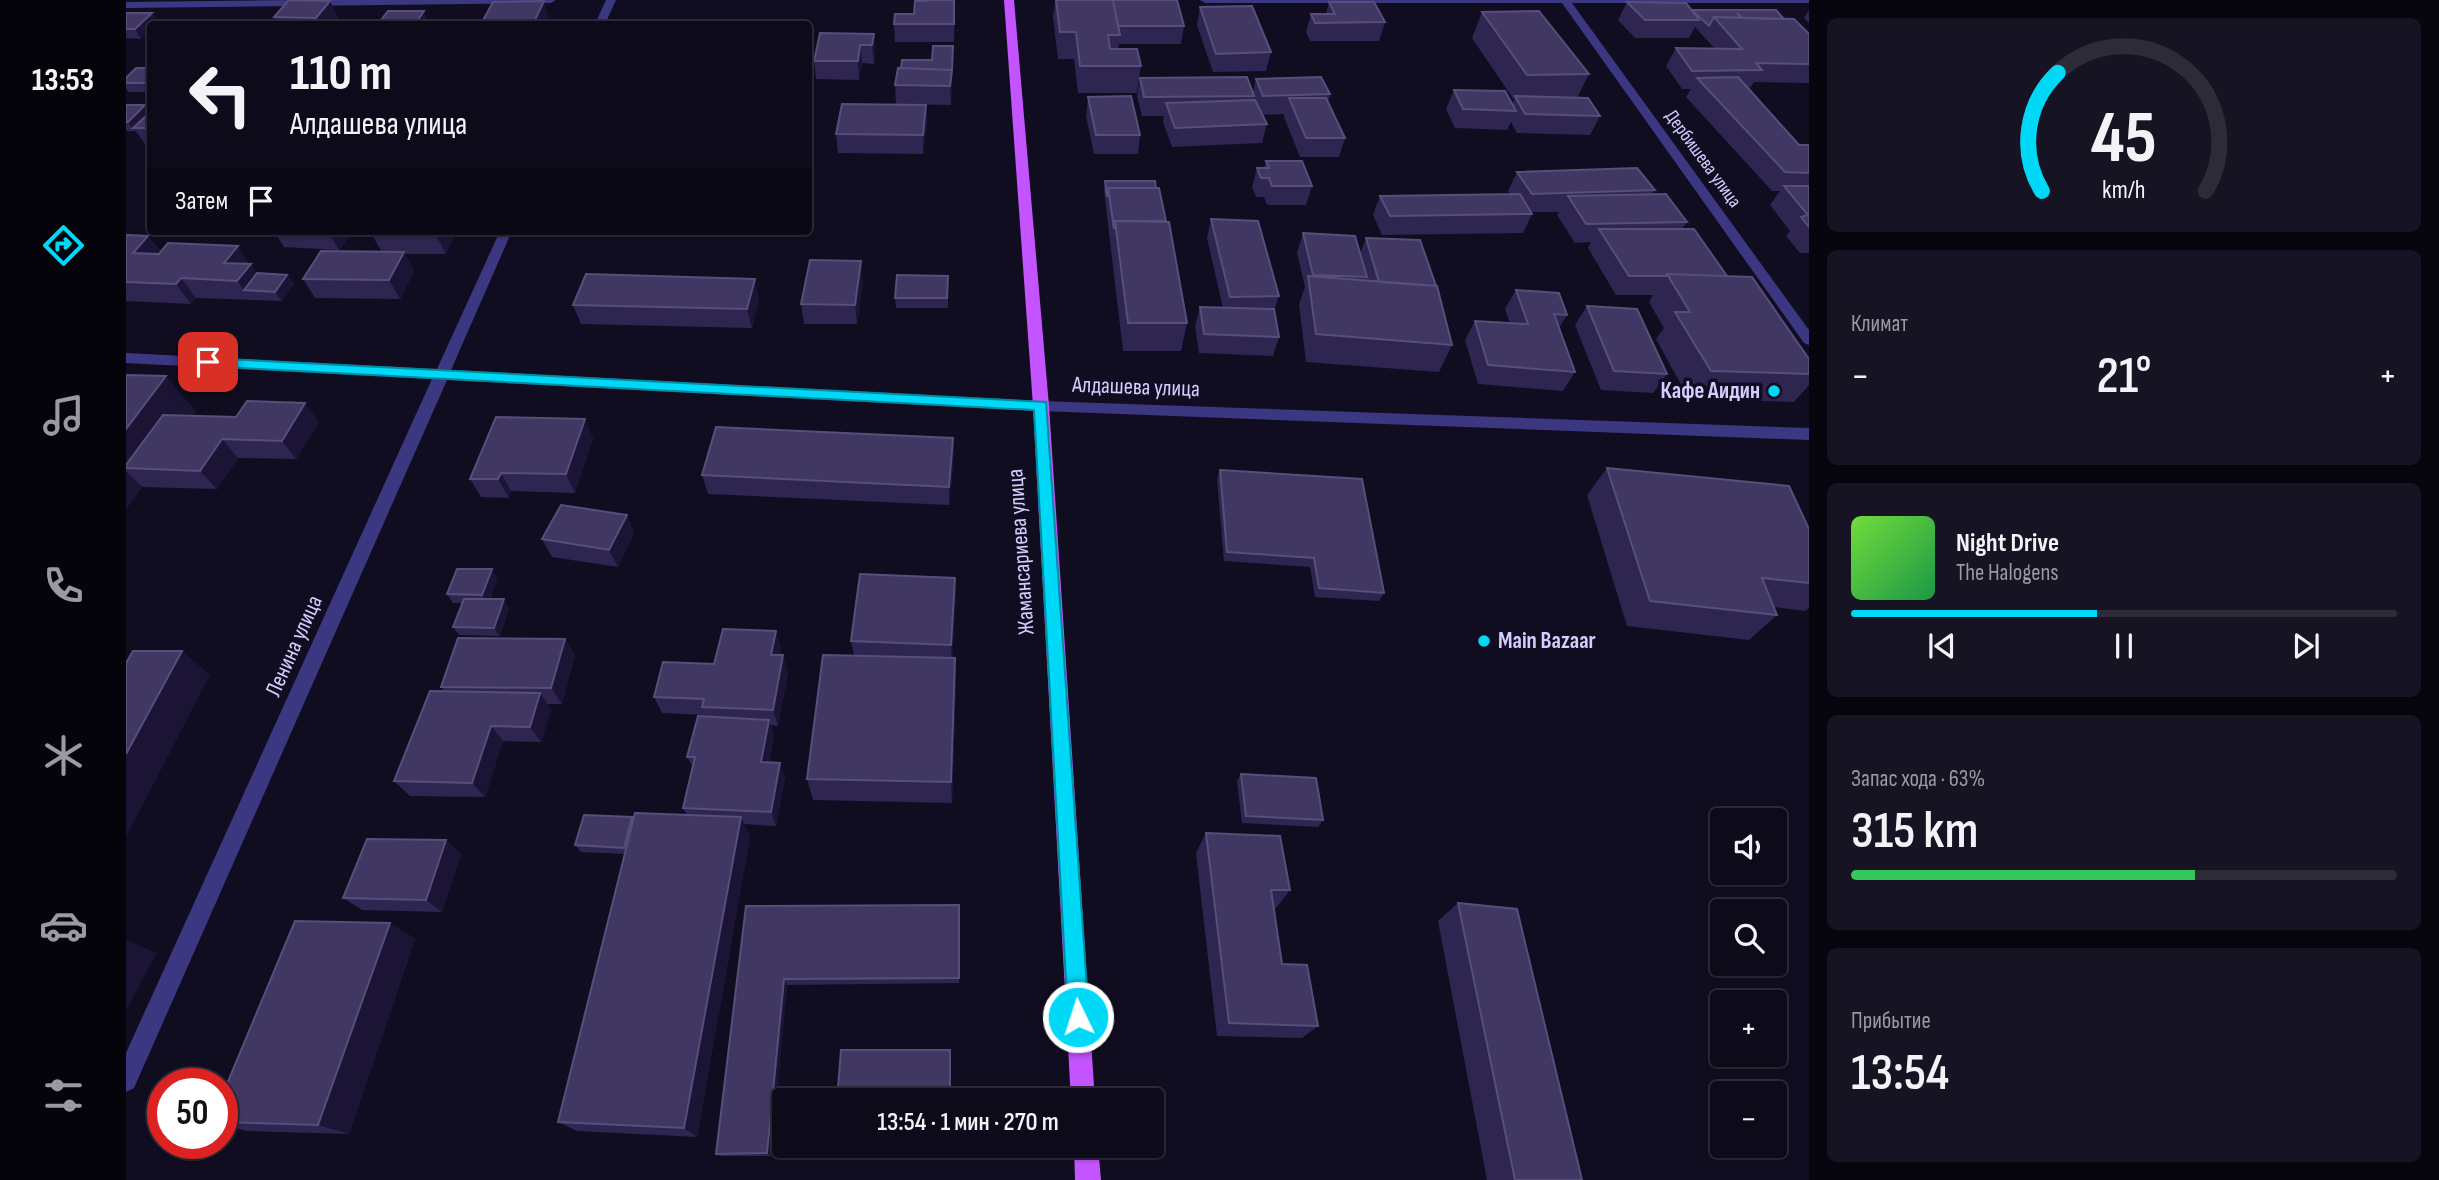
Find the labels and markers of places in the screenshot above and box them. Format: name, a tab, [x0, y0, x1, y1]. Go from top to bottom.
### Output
pin	[178, 332, 238, 392]
place label: Кафе Аидин	[1661, 377, 1760, 405]
marker: Кафе Аидин	[1766, 383, 1782, 399]
place label: Main Bazaar	[1498, 627, 1596, 655]
marker: Main Bazaar	[1476, 633, 1492, 649]

